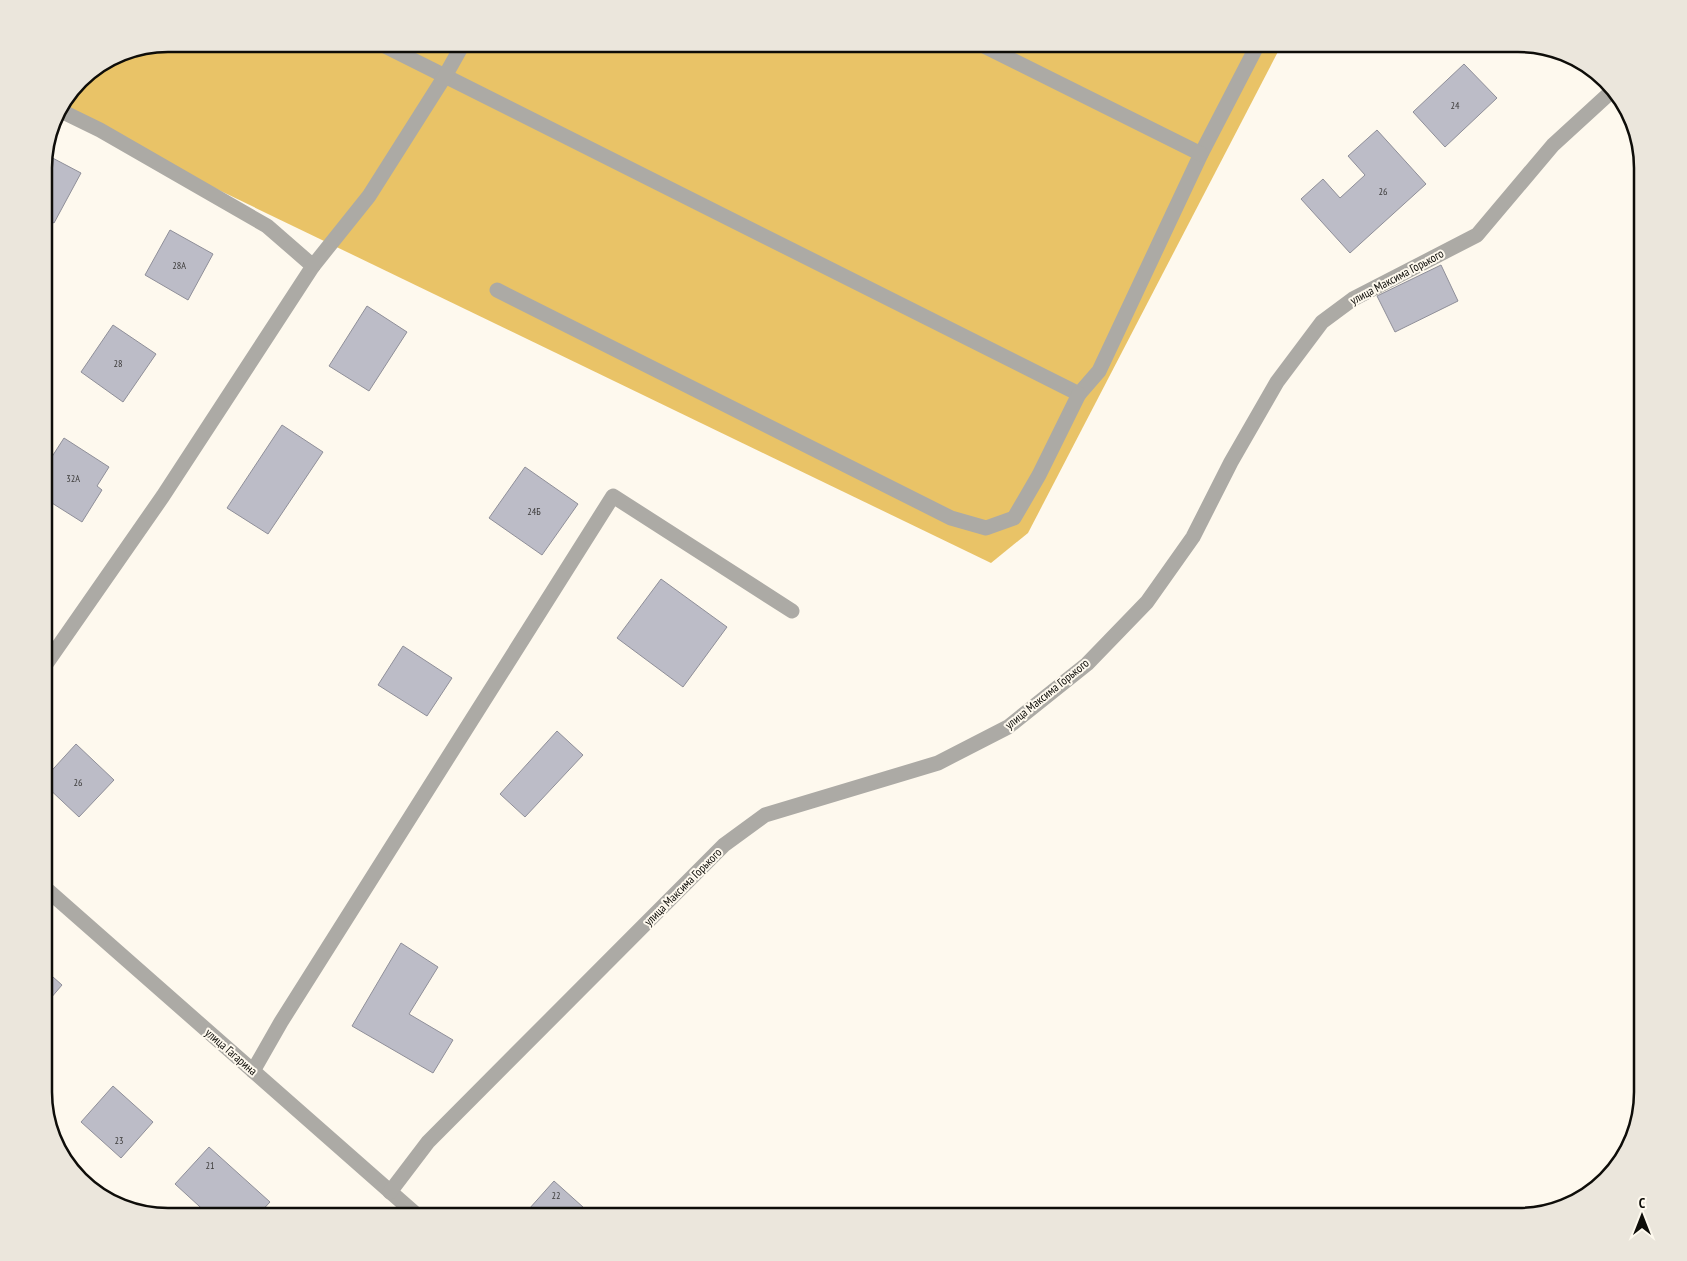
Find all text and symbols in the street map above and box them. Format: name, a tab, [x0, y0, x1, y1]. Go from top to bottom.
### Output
house number: 24	[1451, 99, 1460, 112]
house number: 26	[1379, 185, 1388, 198]
street label: улица Максима Горького	[1347, 246, 1446, 308]
house number: 28А	[172, 259, 186, 272]
house number: 28	[114, 357, 123, 370]
house number: 32А	[66, 472, 80, 485]
house number: 24Б	[527, 505, 541, 518]
street label: улица Максима Горького	[1002, 655, 1092, 732]
house number: 26	[74, 776, 83, 789]
street label: улица Максима Горького	[641, 845, 725, 929]
street label: улица Гагарина	[202, 1025, 261, 1078]
house number: 23	[115, 1134, 124, 1147]
house number: 21	[206, 1159, 215, 1172]
house number: 22	[552, 1189, 561, 1202]
north arrow	[1617, 1191, 1667, 1241]
text: С	[1639, 1194, 1646, 1212]

